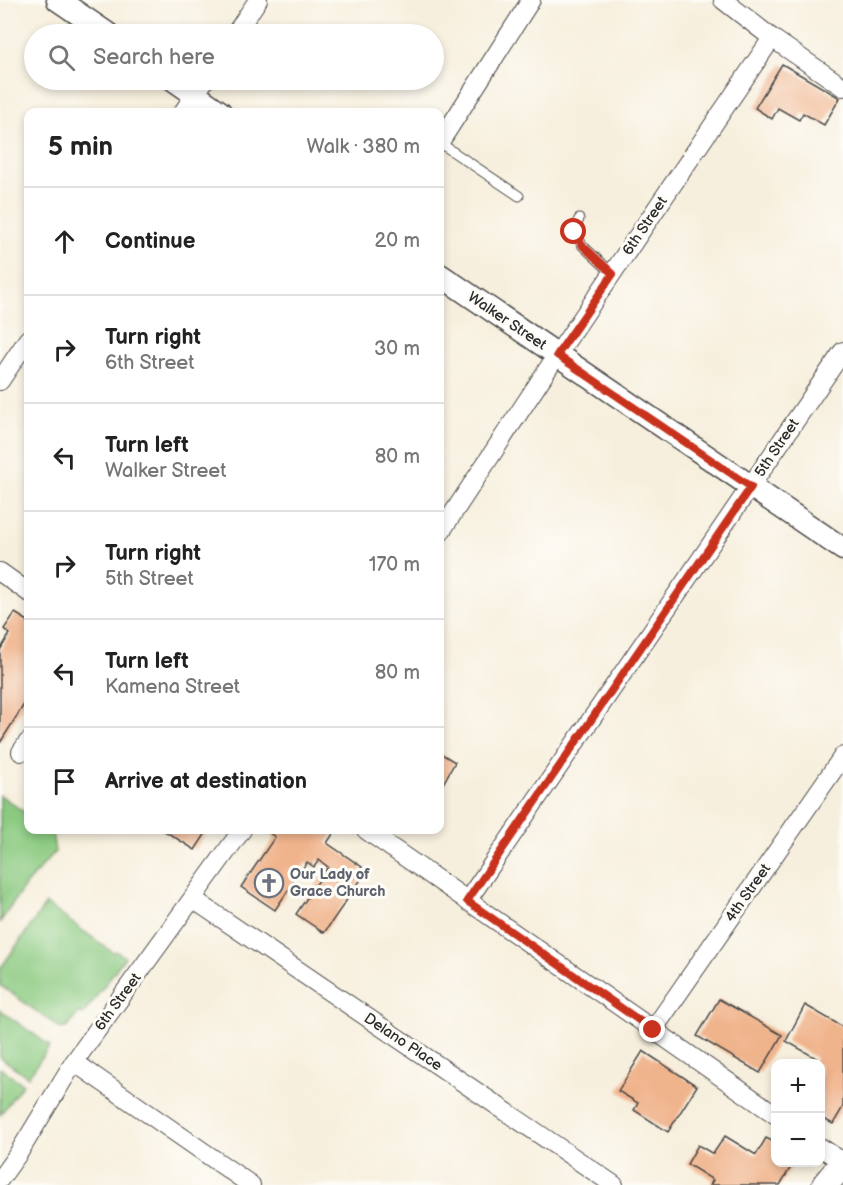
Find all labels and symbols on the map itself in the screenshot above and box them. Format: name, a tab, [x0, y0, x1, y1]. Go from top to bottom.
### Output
street label: 6th Street	[618, 193, 672, 259]
route start	[560, 218, 586, 244]
street label: Walker Street	[464, 288, 550, 355]
street label: 5th Street	[751, 415, 804, 481]
street label: 4th Street	[721, 860, 775, 926]
place label: Our Lady of Grace Church	[290, 865, 385, 901]
church icon: Our Lady of Grace Church	[253, 867, 285, 899]
street label: 6th Street	[91, 969, 146, 1035]
street label: Delano Place	[360, 1009, 446, 1075]
route end	[639, 1016, 665, 1042]

